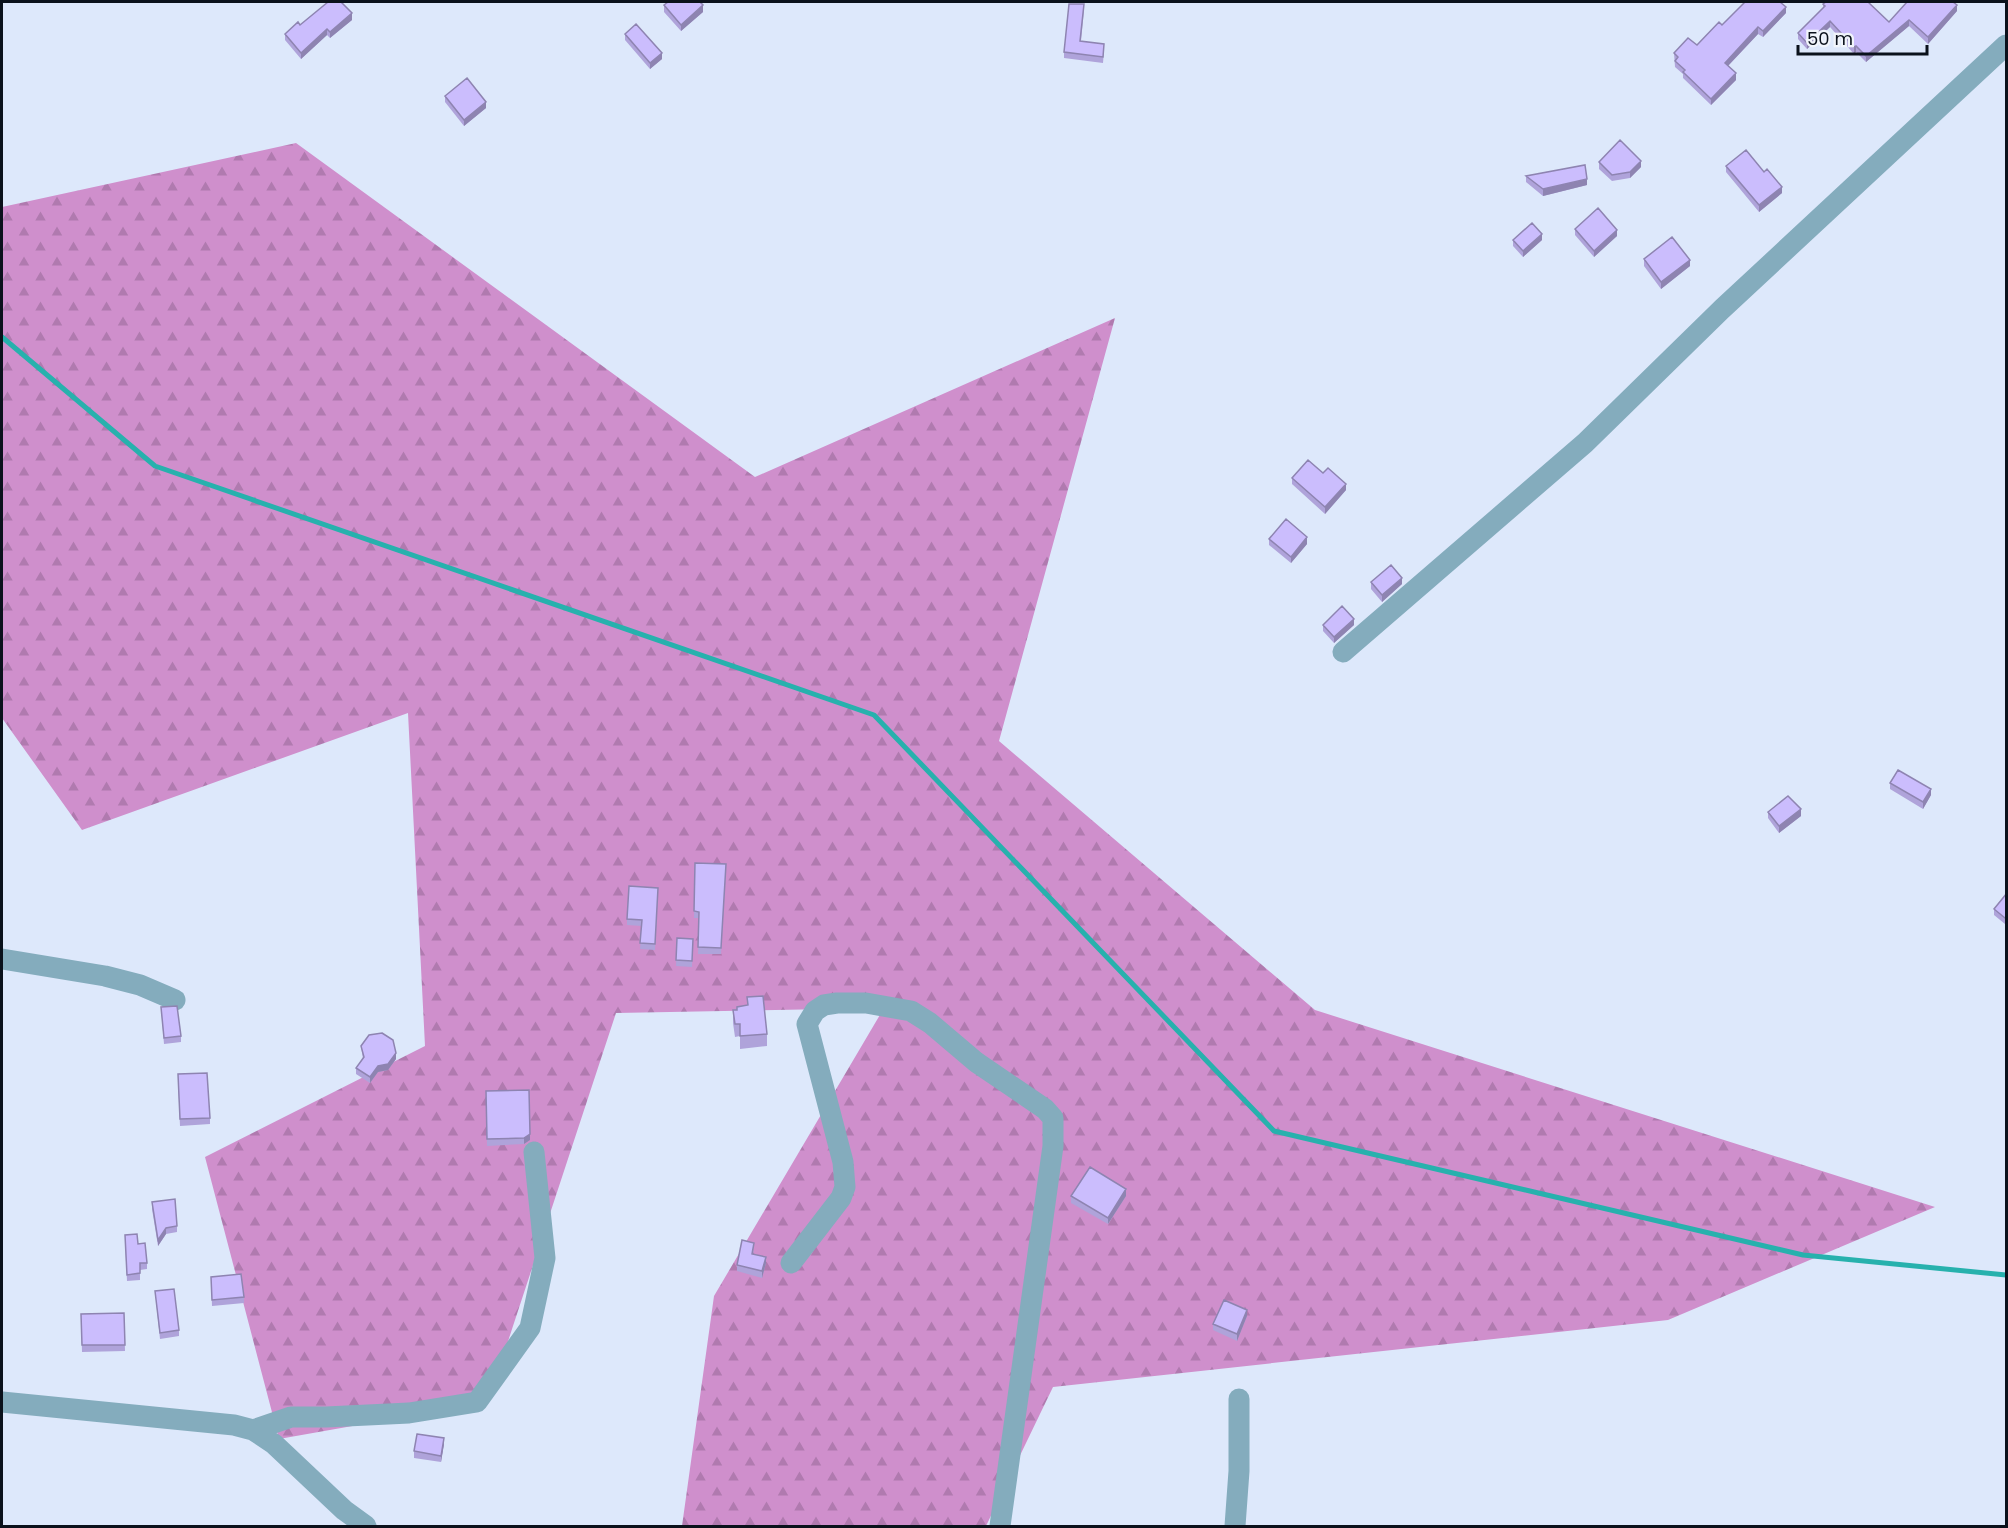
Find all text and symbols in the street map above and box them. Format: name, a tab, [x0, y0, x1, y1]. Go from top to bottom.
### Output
scale bar	[1798, 18, 1927, 56]
text: 50 m	[1807, 26, 1853, 51]

